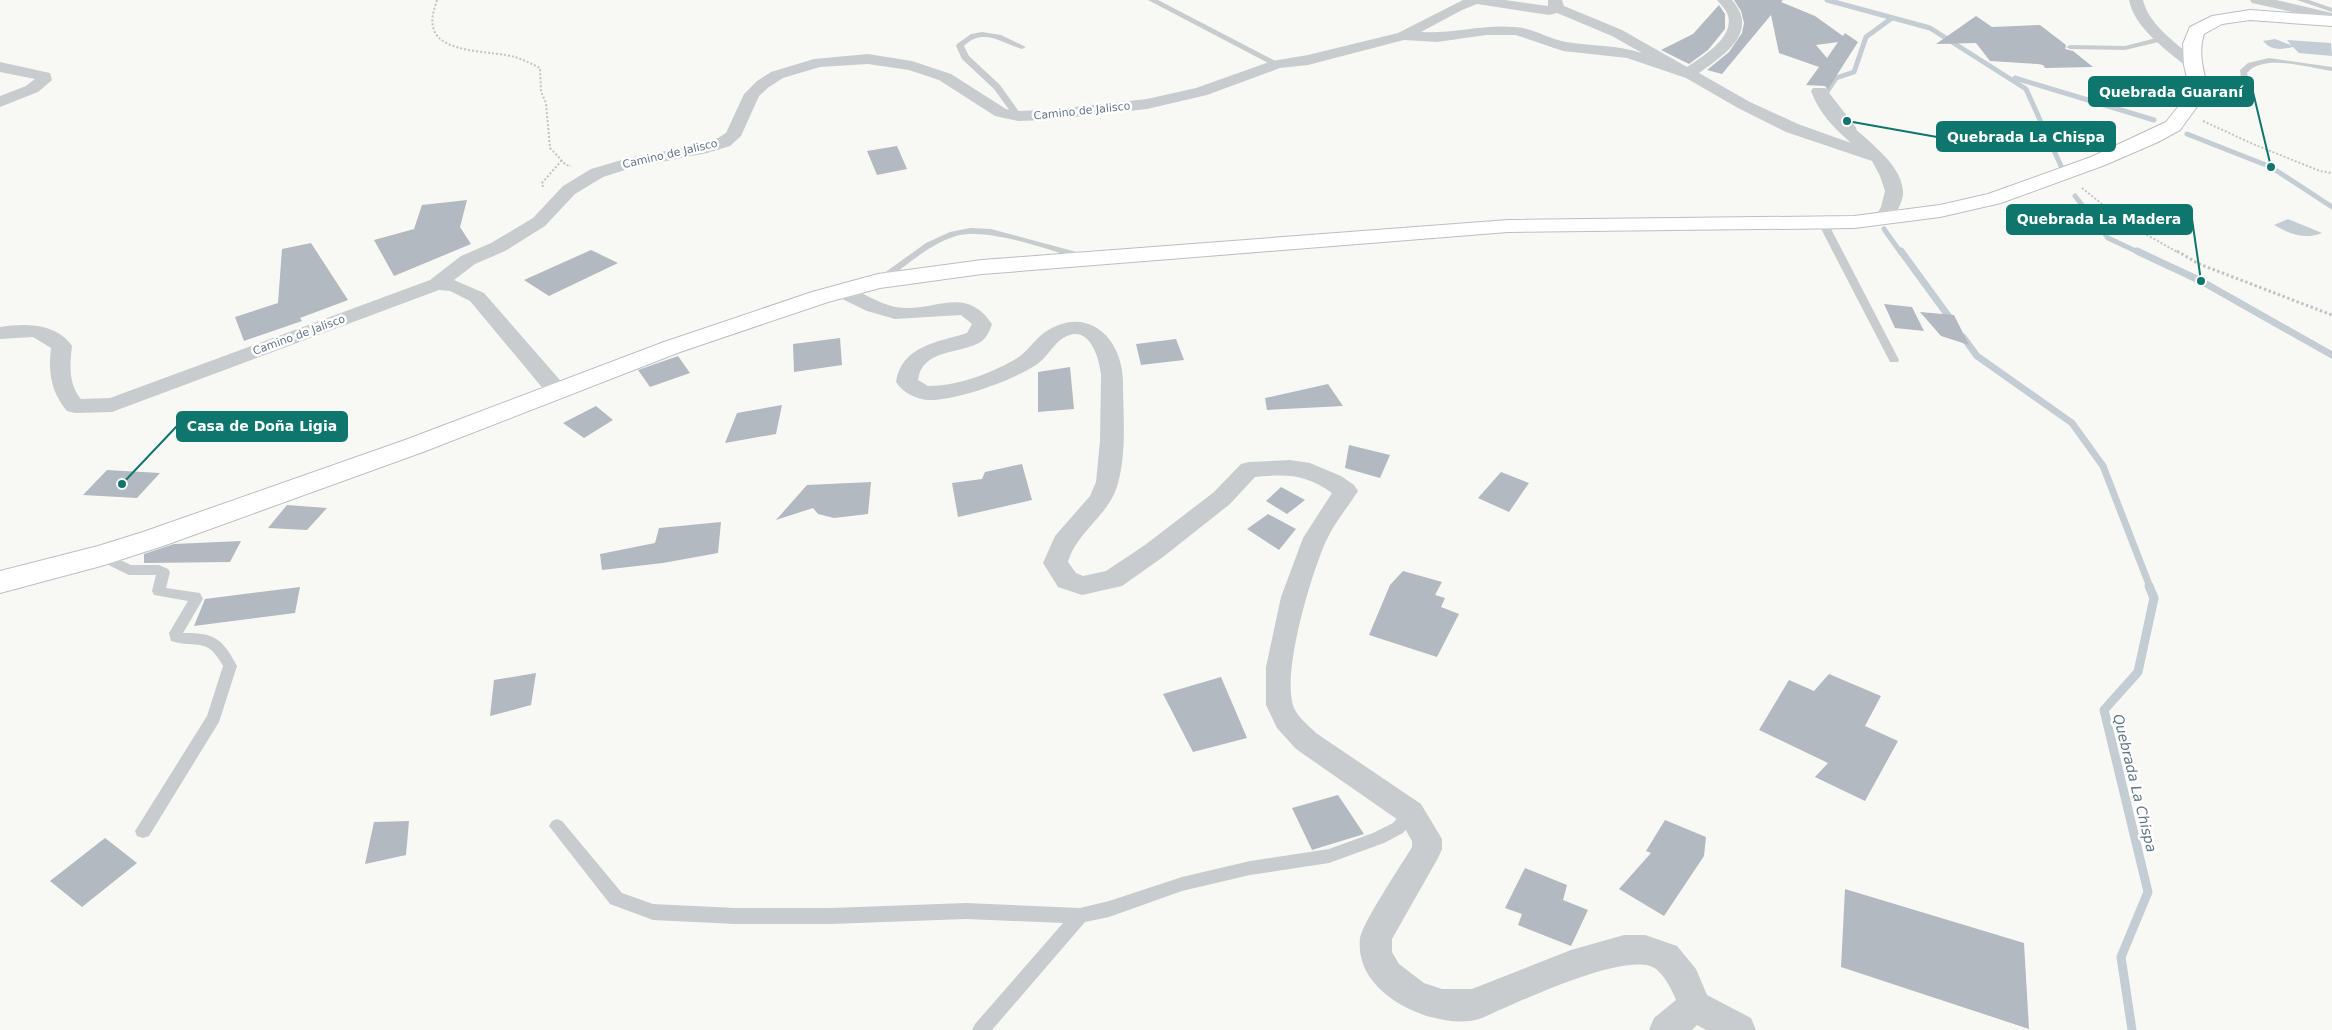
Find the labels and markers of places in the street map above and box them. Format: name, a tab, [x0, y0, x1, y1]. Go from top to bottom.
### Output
callout: Quebrada Guaraní	[2089, 77, 2253, 106]
callout: Quebrada La Chispa	[1937, 122, 2115, 151]
callout: Quebrada La Madera	[2007, 205, 2192, 234]
callout: Casa de Doña Ligia	[177, 412, 347, 441]

